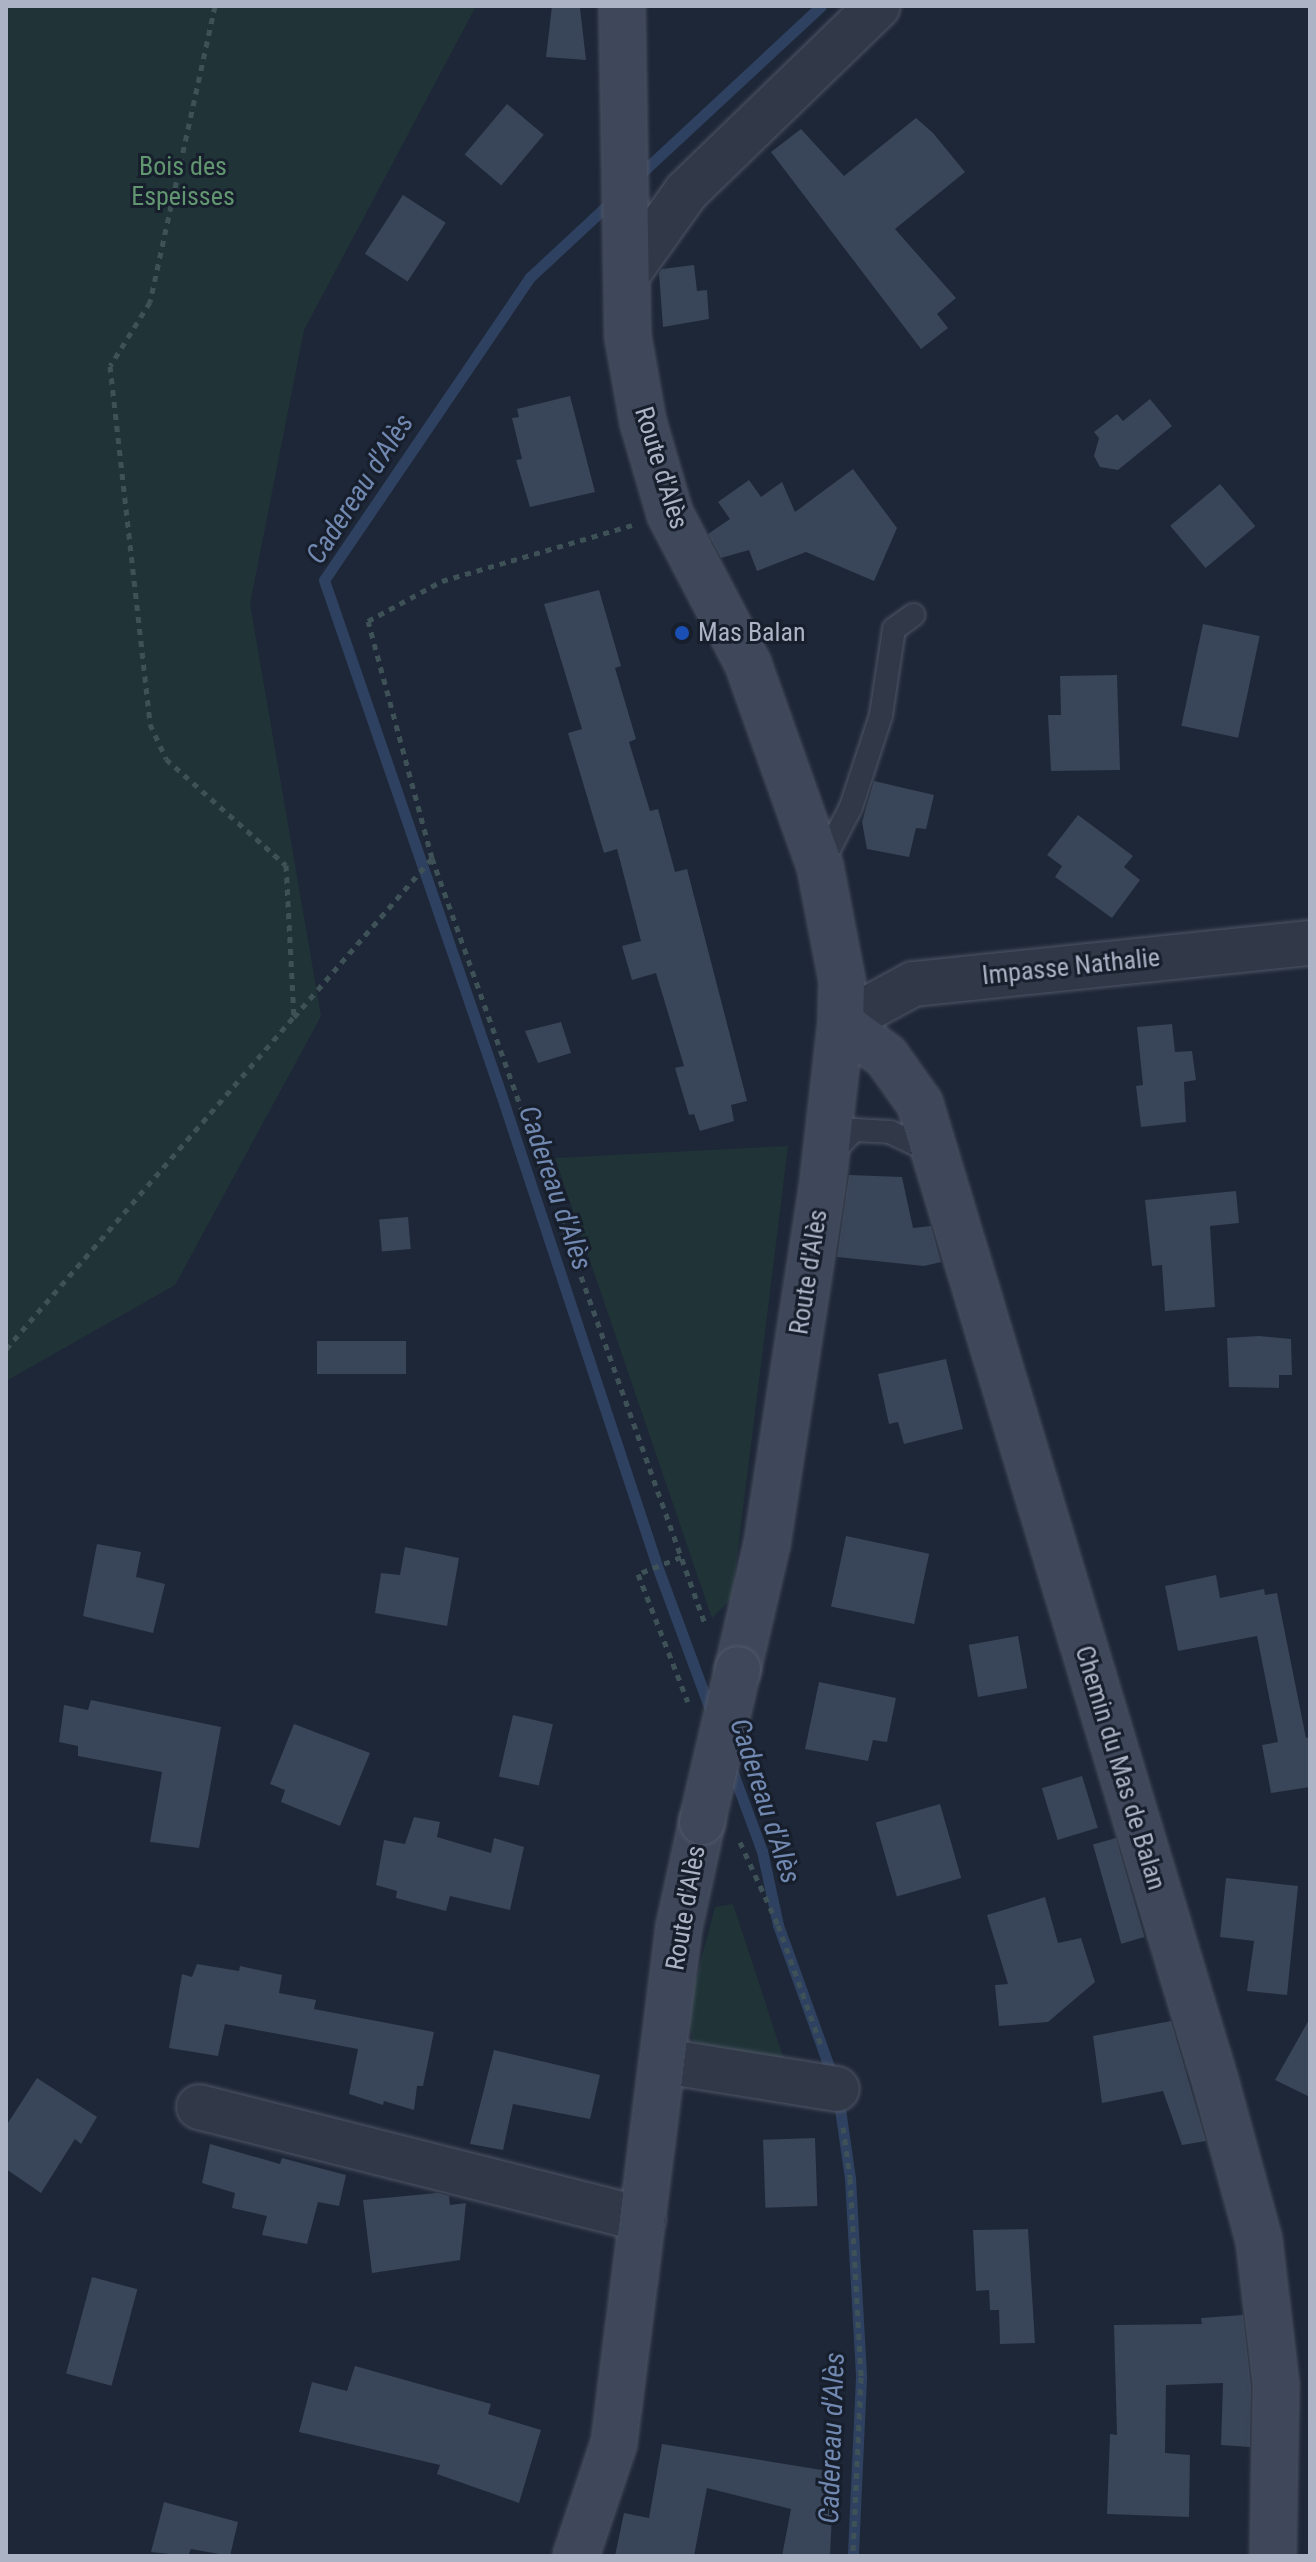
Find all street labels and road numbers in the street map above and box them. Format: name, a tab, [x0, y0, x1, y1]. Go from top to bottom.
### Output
street label: Route d'Alès	[628, 403, 694, 533]
street label: Impasse Nathalie	[981, 942, 1161, 992]
street label: Route d'Alès	[784, 1207, 834, 1337]
street label: Chemin du Mas de Balan	[1068, 1642, 1172, 1894]
street label: Route d'Alès	[660, 1843, 712, 1973]

